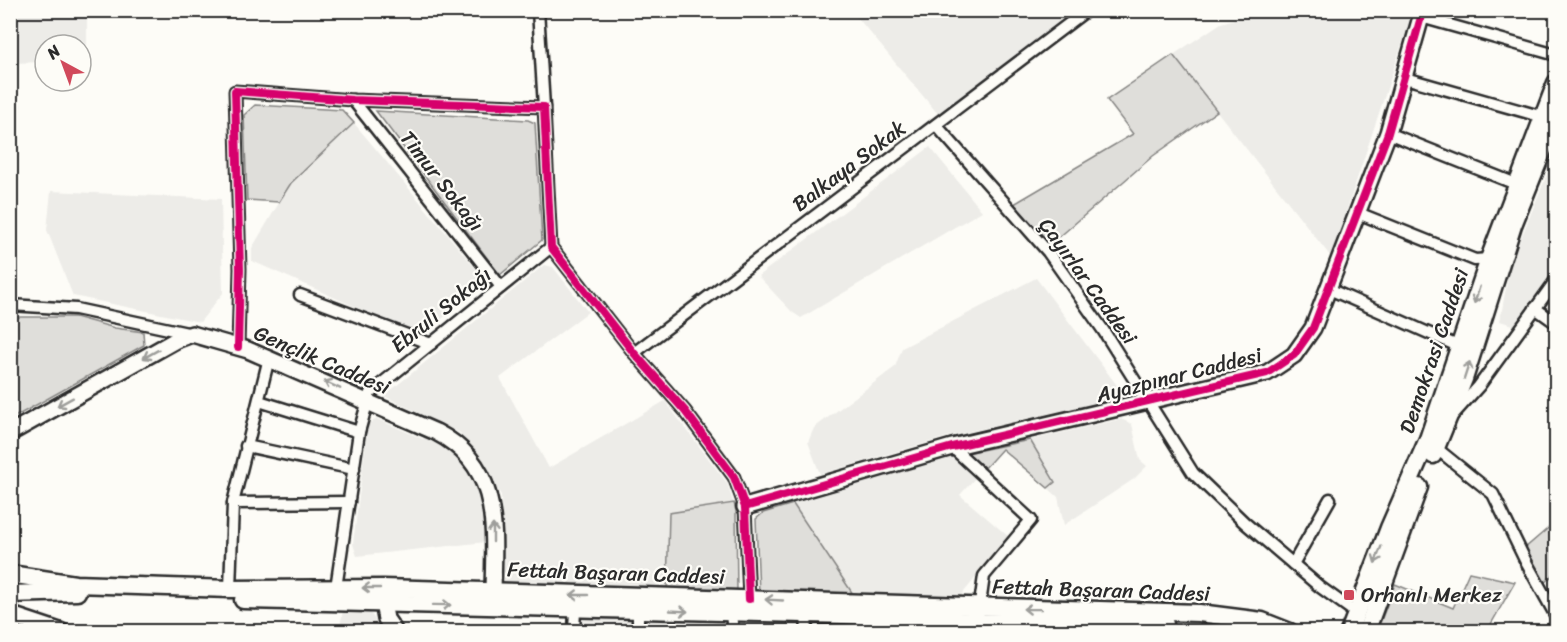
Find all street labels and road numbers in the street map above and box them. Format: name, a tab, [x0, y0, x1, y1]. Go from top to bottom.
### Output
street label: Balkaya Sokak	[784, 110, 914, 222]
street label: Timur Sokağı	[390, 122, 494, 240]
street label: Çayırlar Caddesi	[1029, 209, 1148, 354]
street label: Ebruli Sokağı	[382, 257, 501, 363]
street label: Demokrasi Caddesi	[1388, 262, 1480, 439]
street label: Gençlik Caddesi	[248, 314, 397, 406]
street label: Ayazpınar Caddesi	[1091, 336, 1267, 414]
street label: Fettah Başaran Caddesi	[507, 550, 727, 596]
street label: Fettah Başaran Caddesi	[992, 567, 1212, 613]

